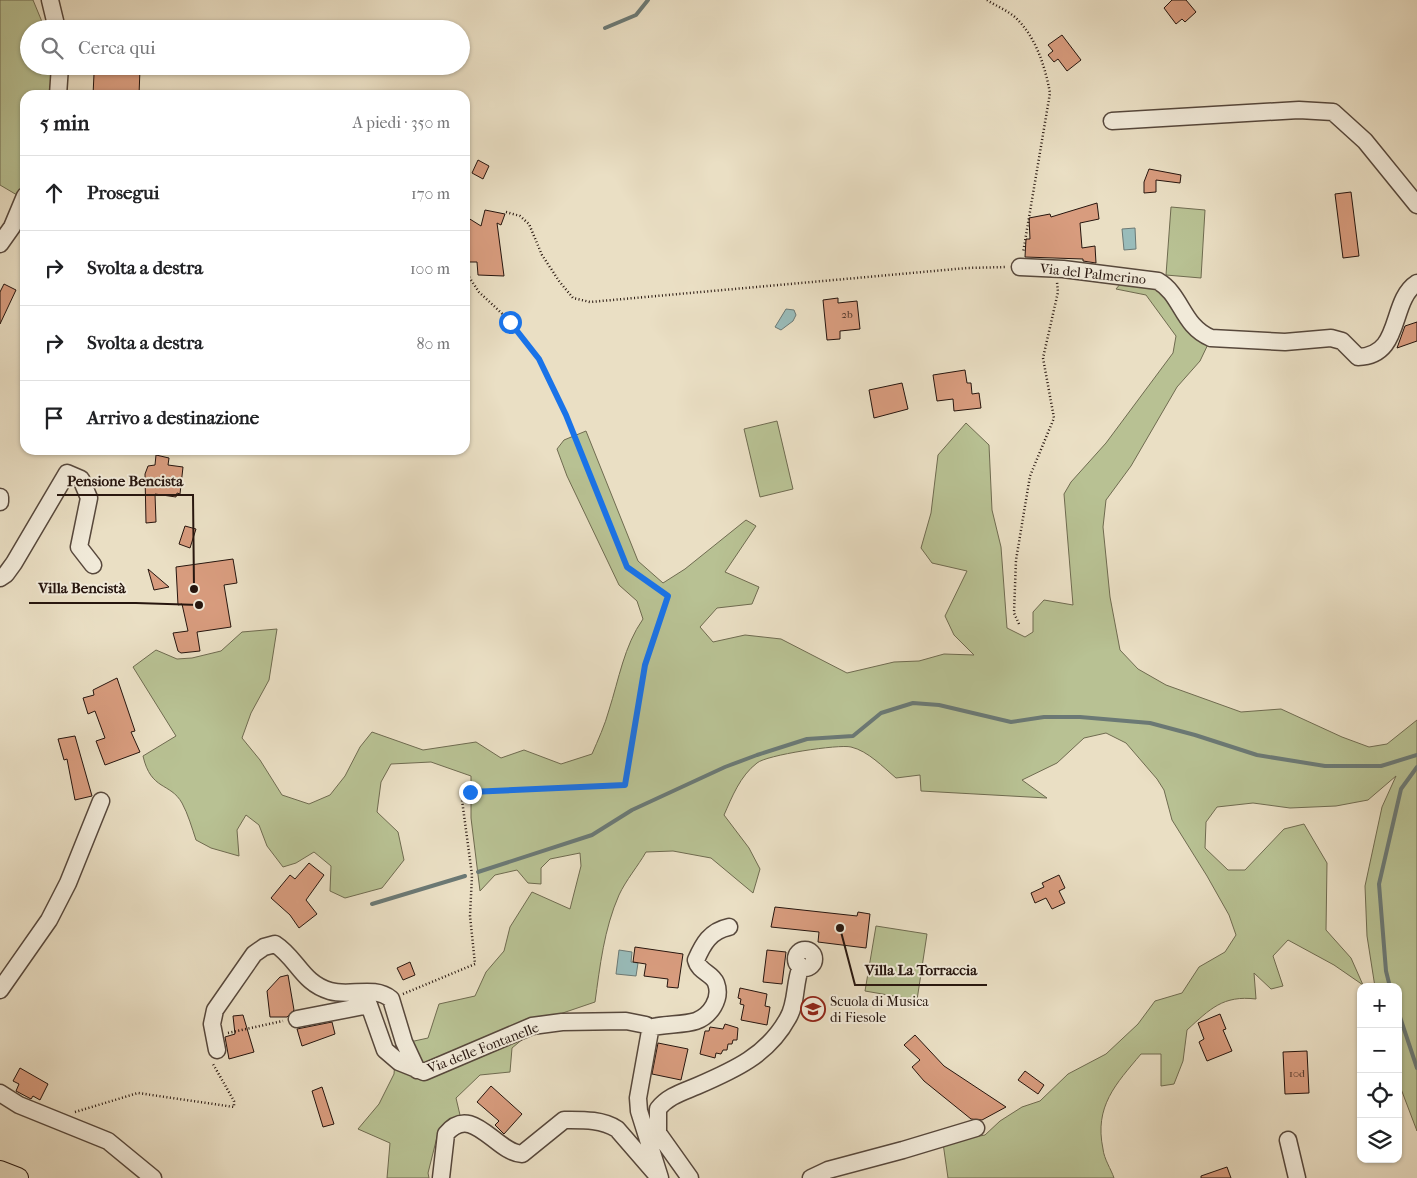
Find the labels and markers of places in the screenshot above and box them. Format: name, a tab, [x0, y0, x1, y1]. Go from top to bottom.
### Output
callout: Pensione Bencista	[57, 465, 193, 495]
callout: Villa Bencistà	[29, 573, 136, 603]
callout: Villa La Torraccia	[855, 955, 987, 985]
place label: Scuola di Musica di Fiesole	[830, 993, 929, 1026]
school or university icon: Scuola di Musica di Fiesole	[800, 996, 826, 1022]

